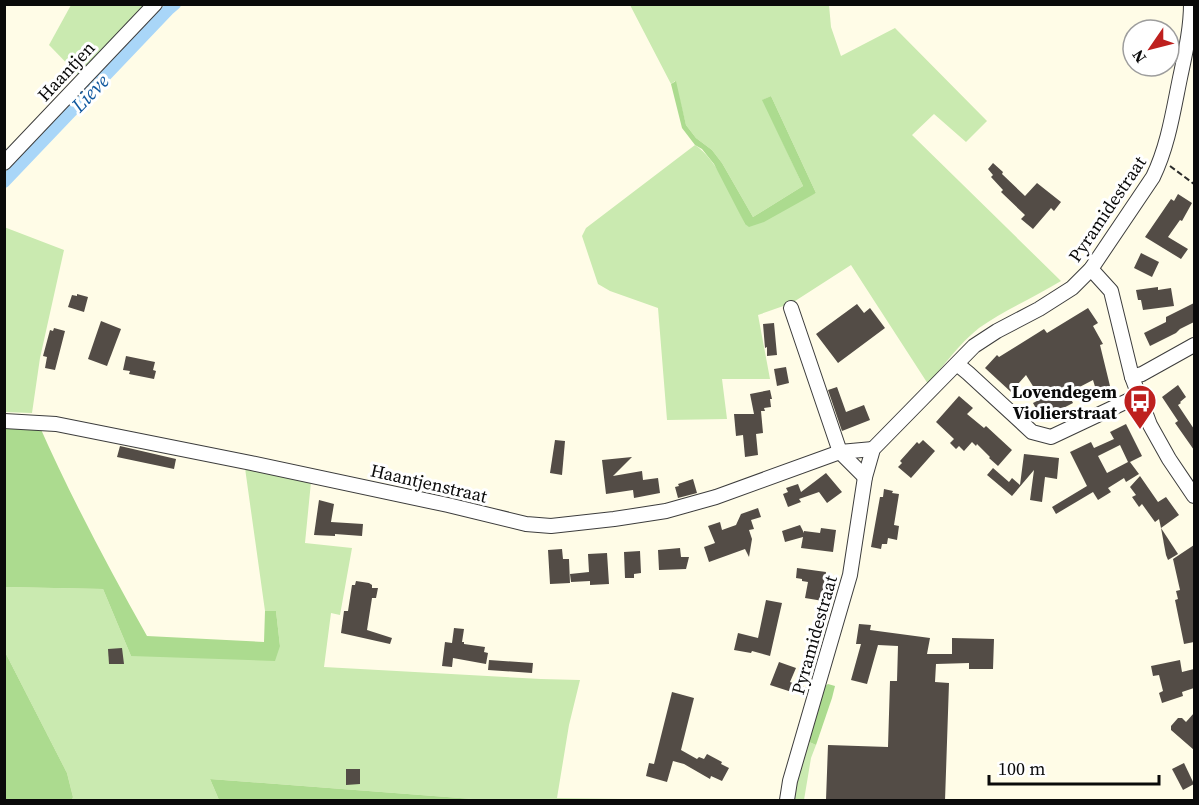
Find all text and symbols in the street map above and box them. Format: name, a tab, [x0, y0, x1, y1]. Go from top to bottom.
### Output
north arrow	[1121, 18, 1181, 78]
street label: Haantjen	[32, 35, 100, 107]
text: N	[1126, 45, 1151, 68]
water label: Lieve	[64, 68, 115, 119]
street label: Pyramidestraat	[1062, 151, 1152, 267]
place label: Lovendegem Violierstraat	[1012, 379, 1118, 425]
bus stop icon: Lovendegem Violierstraat	[1122, 383, 1158, 430]
street label: Haantjenstraat	[368, 457, 490, 509]
street label: Pyramidestraat	[785, 572, 843, 698]
scale bar	[989, 748, 1158, 786]
text: 100 m	[998, 756, 1045, 781]

